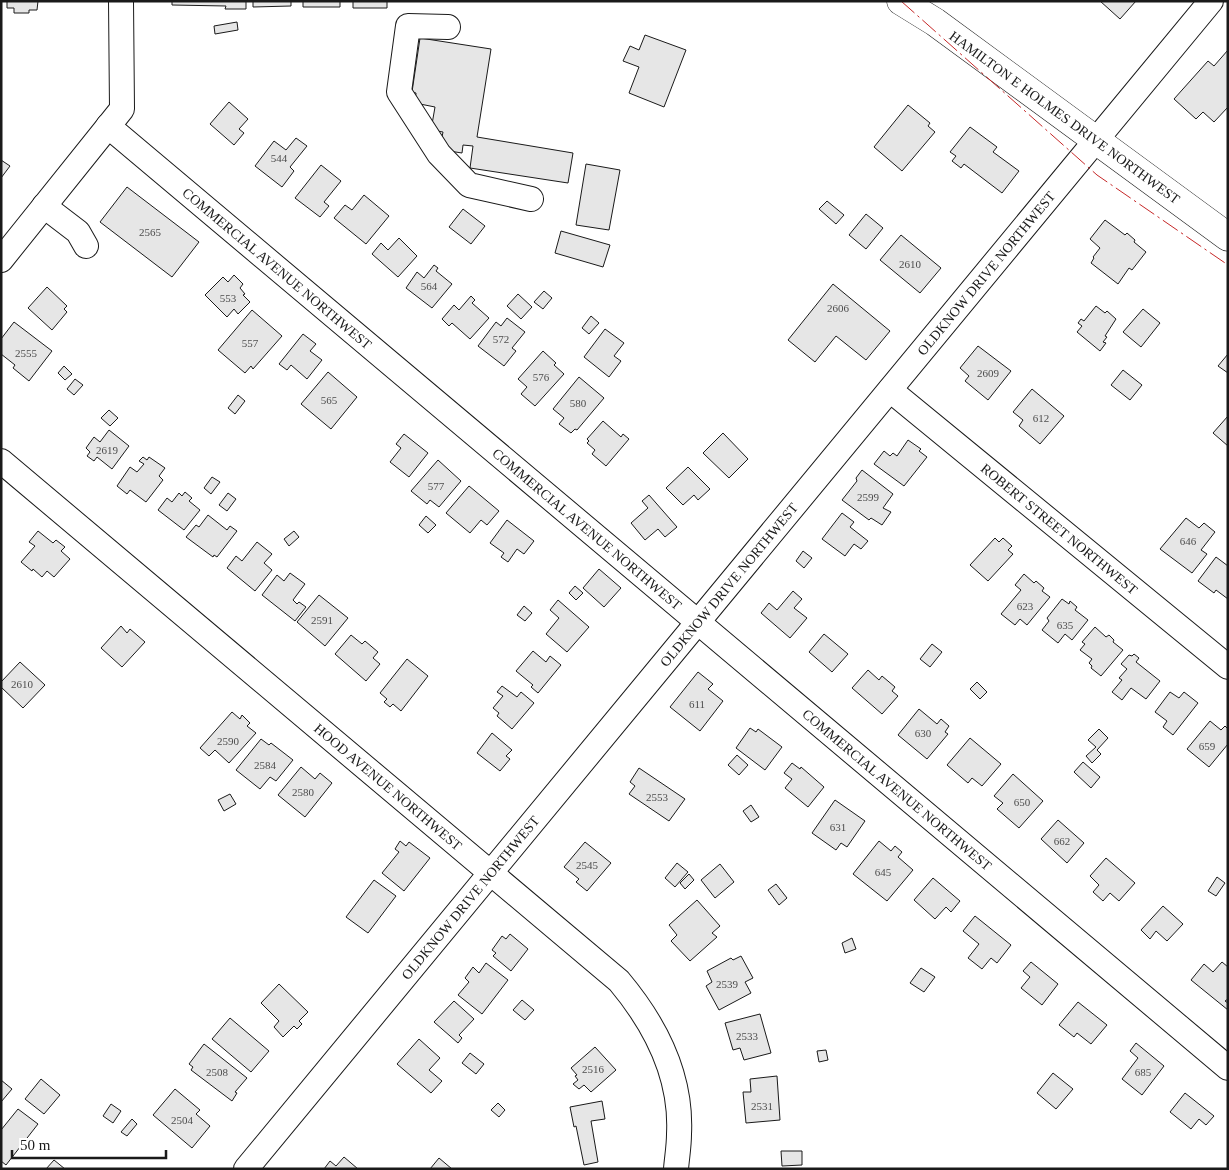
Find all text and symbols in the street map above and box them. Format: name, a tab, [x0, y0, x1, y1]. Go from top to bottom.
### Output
street label: HAMILTON E HOLMES DRIVE NORTHWEST	[946, 28, 1183, 207]
house number: 544	[271, 152, 288, 164]
street label: COMMERCIAL AVENUE NORTHWEST	[179, 185, 375, 353]
street label: OLDKNOW DRIVE NORTHWEST	[915, 188, 1059, 358]
house number: 2565	[139, 226, 162, 238]
house number: 2610	[899, 258, 922, 270]
house number: 564	[421, 280, 438, 292]
house number: 553	[220, 292, 237, 304]
house number: 2606	[827, 302, 850, 314]
house number: 572	[493, 333, 509, 345]
house number: 557	[242, 337, 259, 349]
house number: 2555	[15, 347, 38, 359]
house number: 2609	[977, 367, 1000, 379]
house number: 576	[533, 371, 550, 383]
house number: 565	[321, 394, 338, 406]
house number: 580	[570, 397, 587, 409]
house number: 612	[1033, 412, 1049, 424]
house number: 2619	[96, 444, 119, 456]
street label: COMMERCIAL AVENUE NORTHWEST	[489, 446, 685, 613]
street label: ROBERT STREET NORTHWEST	[978, 461, 1141, 598]
house number: 577	[428, 480, 445, 492]
house number: 2599	[857, 491, 880, 503]
street label: OLDKNOW DRIVE NORTHWEST	[657, 500, 801, 670]
house number: 646	[1180, 535, 1197, 547]
house number: 623	[1017, 600, 1034, 612]
house number: 2591	[311, 614, 333, 626]
house number: 635	[1057, 619, 1074, 631]
house number: 2610	[11, 678, 34, 690]
house number: 611	[689, 698, 705, 710]
street label: COMMERCIAL AVENUE NORTHWEST	[799, 706, 995, 874]
street label: HOOD AVENUE NORTHWEST	[311, 721, 465, 854]
house number: 630	[915, 727, 932, 739]
house number: 2590	[217, 735, 240, 747]
house number: 659	[1199, 740, 1216, 752]
house number: 2584	[254, 759, 277, 771]
house number: 2580	[292, 786, 315, 798]
house number: 2553	[646, 791, 669, 803]
house number: 650	[1014, 796, 1031, 808]
street label: OLDKNOW DRIVE NORTHWEST	[399, 813, 543, 983]
house number: 631	[830, 821, 846, 833]
house number: 662	[1054, 835, 1070, 847]
house number: 2545	[576, 859, 599, 871]
house number: 645	[875, 866, 892, 878]
house number: 2539	[716, 978, 739, 990]
house number: 2533	[736, 1030, 759, 1042]
house number: 2516	[582, 1063, 605, 1075]
house number: 2508	[206, 1066, 229, 1078]
house number: 685	[1135, 1066, 1152, 1078]
house number: 2531	[751, 1100, 773, 1112]
house number: 2504	[171, 1114, 194, 1126]
scale bar	[12, 1128, 166, 1160]
text: 50 m	[20, 1137, 51, 1153]

